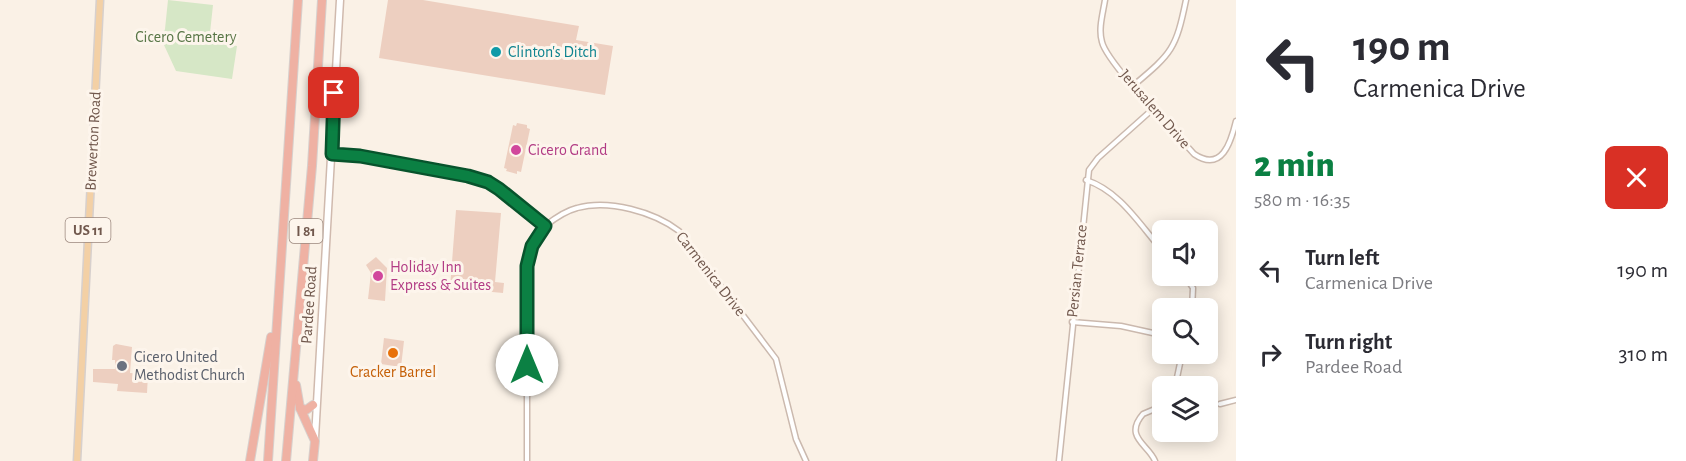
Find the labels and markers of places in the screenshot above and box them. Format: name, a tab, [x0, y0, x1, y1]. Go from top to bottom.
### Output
place label: Clinton's Ditch	[508, 44, 597, 60]
marker: Clinton's Ditch	[489, 45, 503, 59]
pin	[308, 67, 359, 118]
place label: Cicero Grand	[528, 142, 607, 158]
marker: Cicero Grand	[509, 143, 523, 157]
place label: Holiday Inn Express & Suites	[390, 259, 491, 293]
marker: Holiday Inn Express & Suites	[371, 269, 385, 283]
marker: Cracker Barrel	[386, 346, 400, 360]
place label: Cicero United Methodist Church	[134, 349, 245, 383]
marker: Cicero United Methodist Church	[115, 359, 129, 373]
place label: Cracker Barrel	[350, 364, 436, 380]

